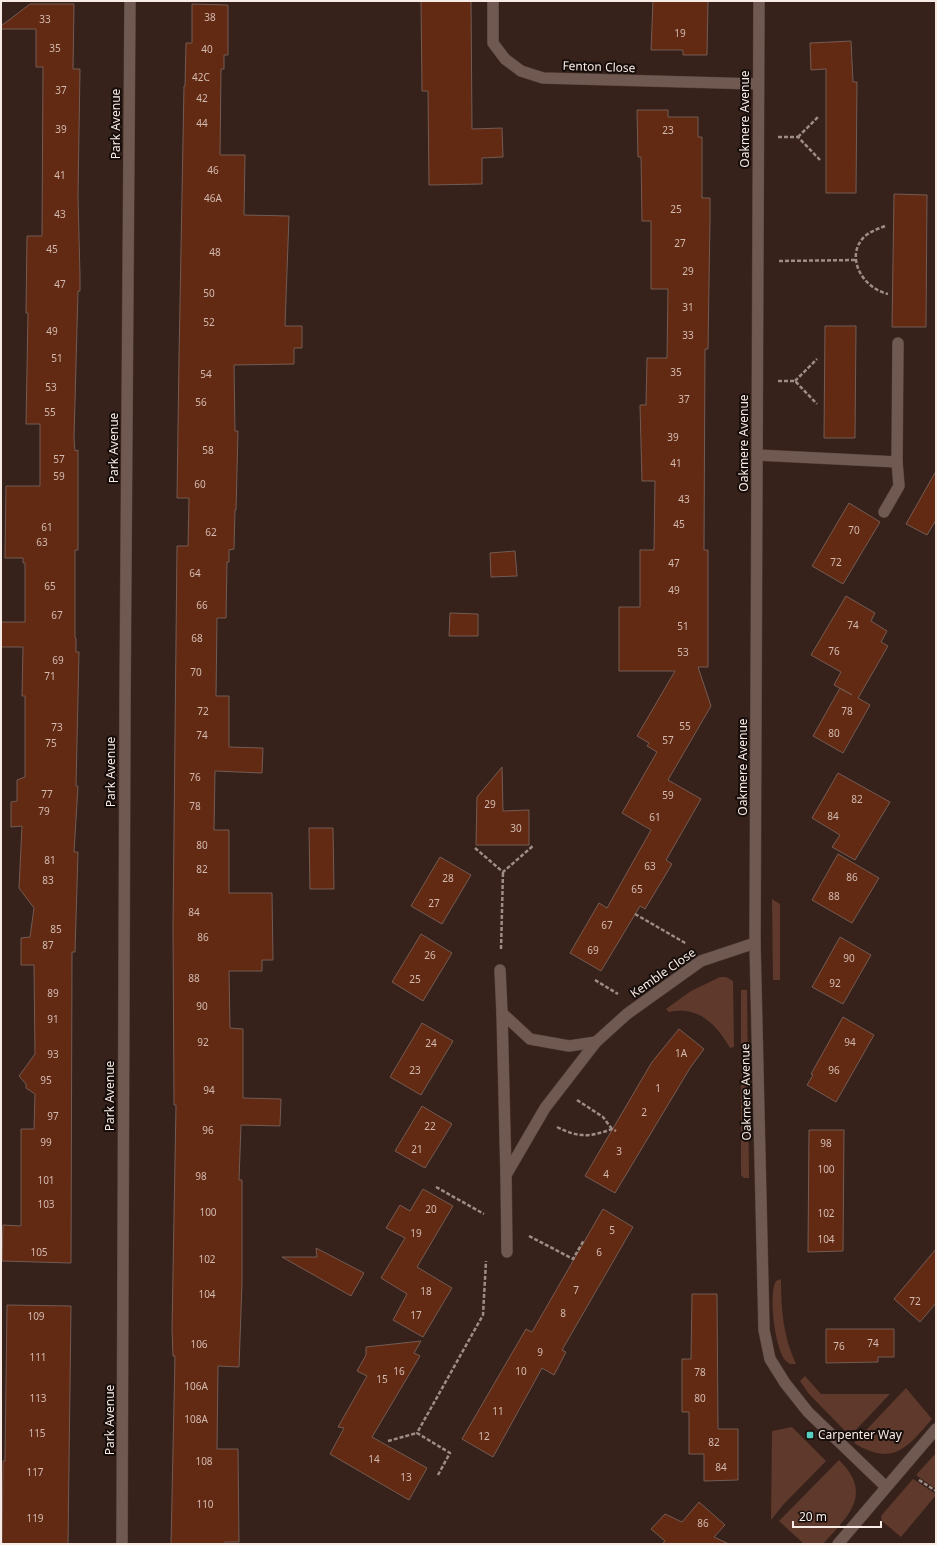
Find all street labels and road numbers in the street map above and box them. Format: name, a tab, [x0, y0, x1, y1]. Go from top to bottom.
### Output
street label: Fenton Close	[562, 57, 636, 76]
street label: Oakmere Avenue	[736, 70, 753, 168]
street label: Park Avenue	[107, 88, 124, 159]
street label: Oakmere Avenue	[735, 394, 752, 492]
street label: Park Avenue	[105, 412, 122, 483]
street label: Oakmere Avenue	[734, 718, 751, 816]
street label: Park Avenue	[102, 736, 119, 807]
street label: Kemble Close	[627, 944, 699, 1001]
street label: Oakmere Avenue	[736, 1043, 755, 1141]
street label: Park Avenue	[101, 1060, 118, 1131]
street label: Park Avenue	[101, 1384, 118, 1455]

